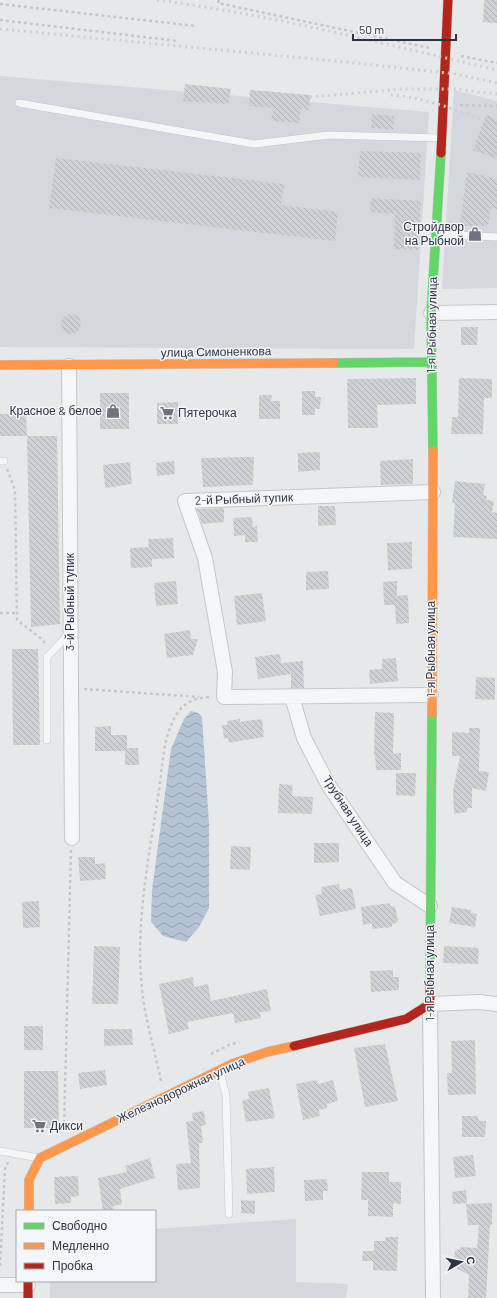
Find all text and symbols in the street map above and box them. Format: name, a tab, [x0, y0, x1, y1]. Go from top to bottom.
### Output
scale bar	[353, 16, 456, 42]
text: 50 m	[359, 22, 384, 36]
place label: Стройдвор на Рыбной	[403, 219, 464, 247]
shop icon: Стройдвор на Рыбной	[467, 226, 483, 242]
street label: 1-я Рыбная улица	[423, 276, 440, 373]
street label: улица Симоненкова	[161, 343, 272, 360]
place label: Красное & белое	[9, 403, 102, 418]
shop icon: Красное & белое	[105, 403, 121, 419]
supermarket icon: Пятерочка	[159, 405, 175, 421]
place label: Пятерочка	[178, 405, 237, 420]
street label: 2-й Рыбный тупик	[195, 489, 294, 508]
street label: 3-й Рыбный тупик	[62, 552, 77, 651]
street label: 1-я Рыбная улица	[423, 600, 438, 697]
street label: Трубная улица	[320, 773, 377, 849]
street label: 1-я Рыбная улица	[422, 924, 437, 1021]
street label: Железнодорожная улица	[115, 1053, 247, 1126]
supermarket icon: Дикси	[31, 1118, 47, 1134]
place label: Дикси	[50, 1118, 83, 1133]
legend	[16, 1210, 156, 1282]
text: Свободно	[52, 1218, 107, 1233]
text: Медленно	[52, 1238, 109, 1253]
north arrow	[441, 1242, 481, 1282]
text: С	[464, 1255, 478, 1265]
text: Пробка	[52, 1258, 93, 1273]

